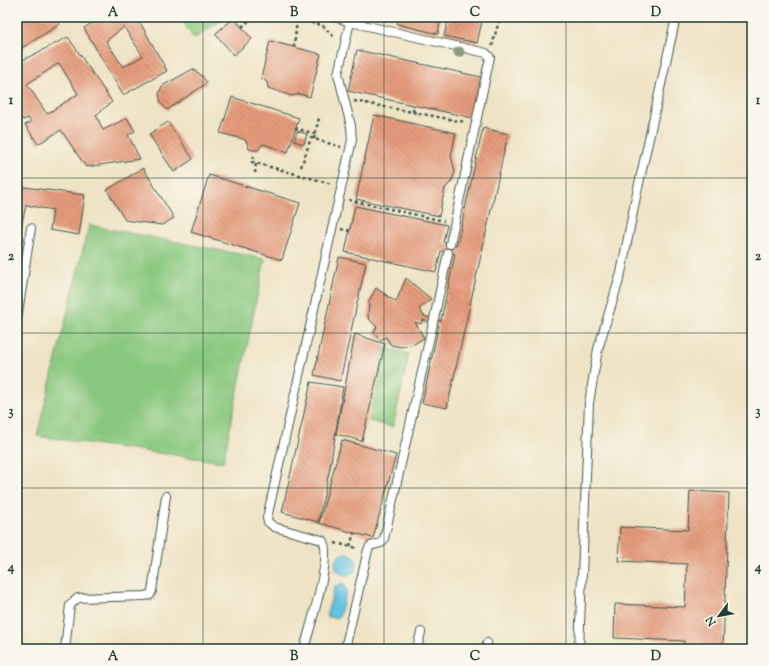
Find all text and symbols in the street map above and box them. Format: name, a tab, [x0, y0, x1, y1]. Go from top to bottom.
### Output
text: A	[108, 4, 119, 22]
text: B	[290, 4, 299, 22]
text: C	[470, 4, 480, 22]
text: D	[651, 4, 661, 22]
text: 1	[9, 92, 14, 110]
text: 1	[756, 92, 761, 110]
text: 2	[8, 248, 15, 266]
text: 2	[755, 248, 762, 266]
text: 3	[8, 403, 14, 421]
text: 3	[755, 403, 761, 421]
text: 4	[7, 559, 15, 577]
text: 4	[754, 559, 762, 577]
north arrow	[699, 596, 739, 636]
text: N	[702, 613, 721, 630]
text: A	[108, 648, 119, 666]
text: B	[290, 648, 299, 666]
text: C	[470, 648, 480, 666]
text: D	[651, 648, 661, 666]

